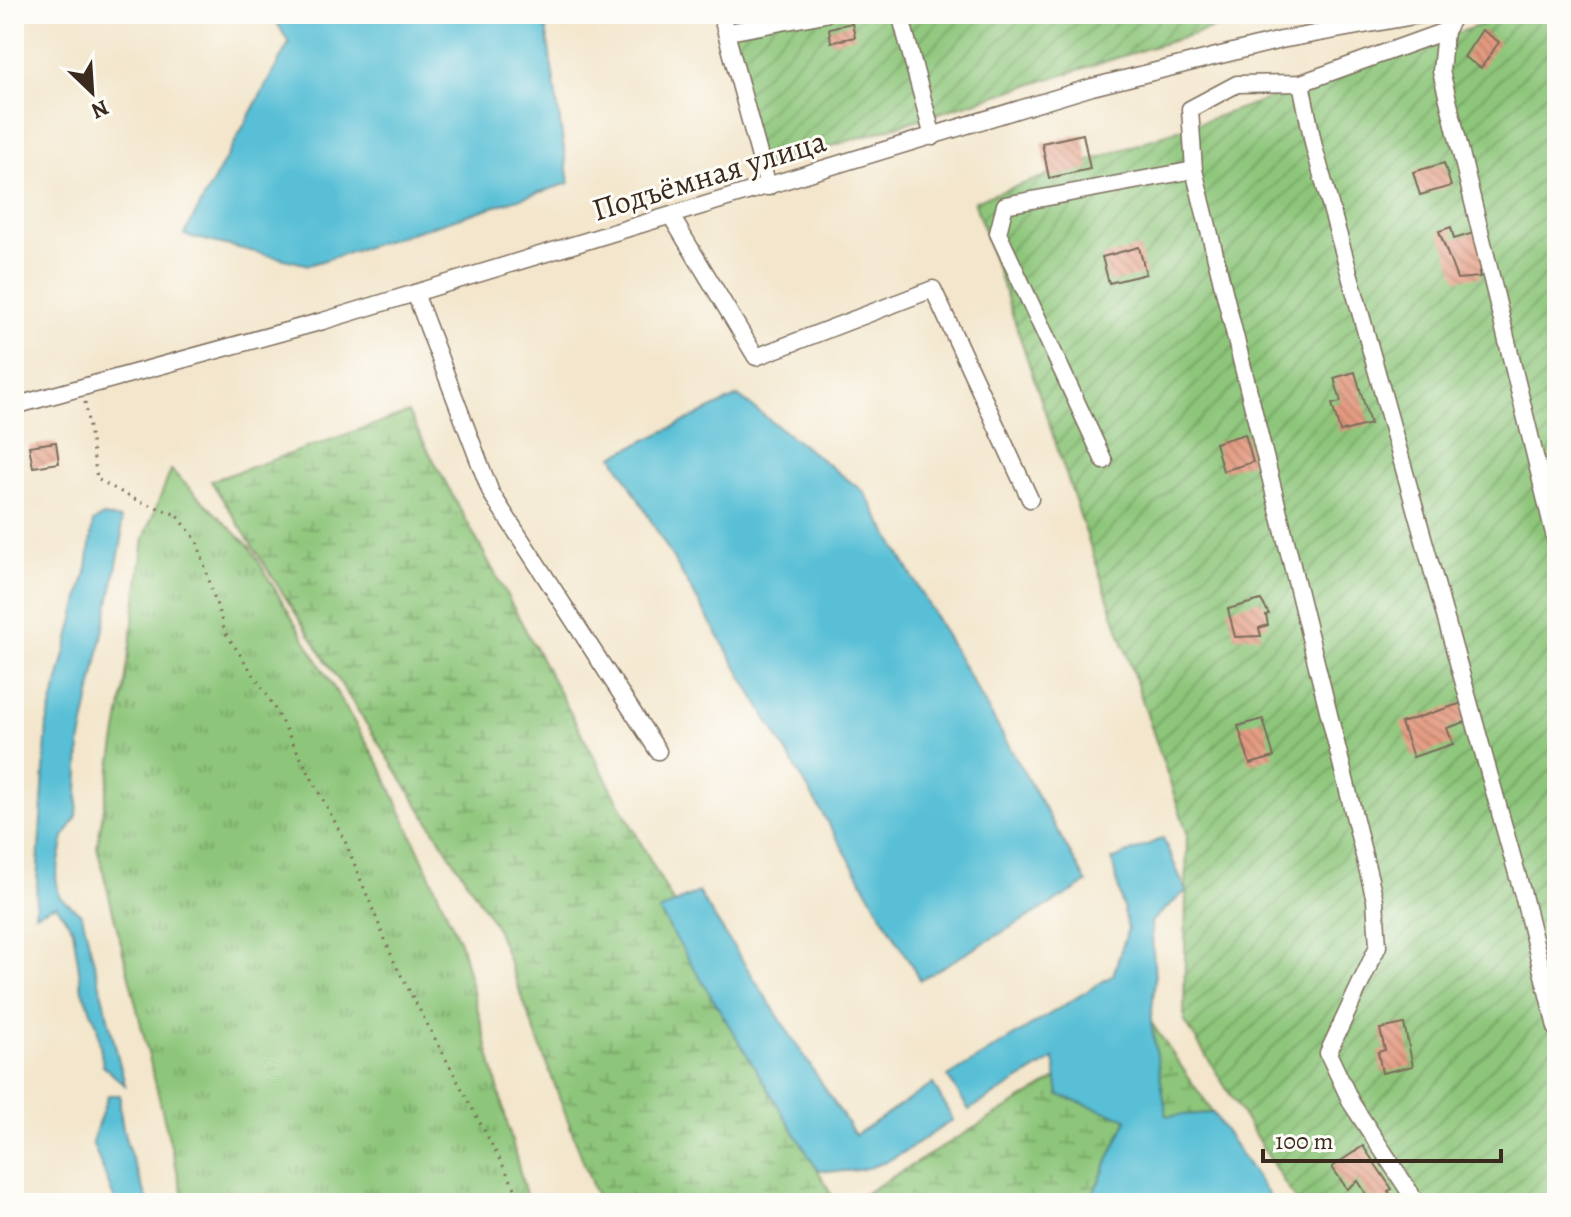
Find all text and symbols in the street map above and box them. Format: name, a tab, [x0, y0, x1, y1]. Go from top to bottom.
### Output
north arrow	[52, 52, 132, 132]
text: N	[86, 92, 114, 126]
street label: Подъёмная улица	[587, 118, 832, 232]
scale bar	[1263, 1113, 1501, 1163]
text: 100 m	[1275, 1125, 1334, 1157]

